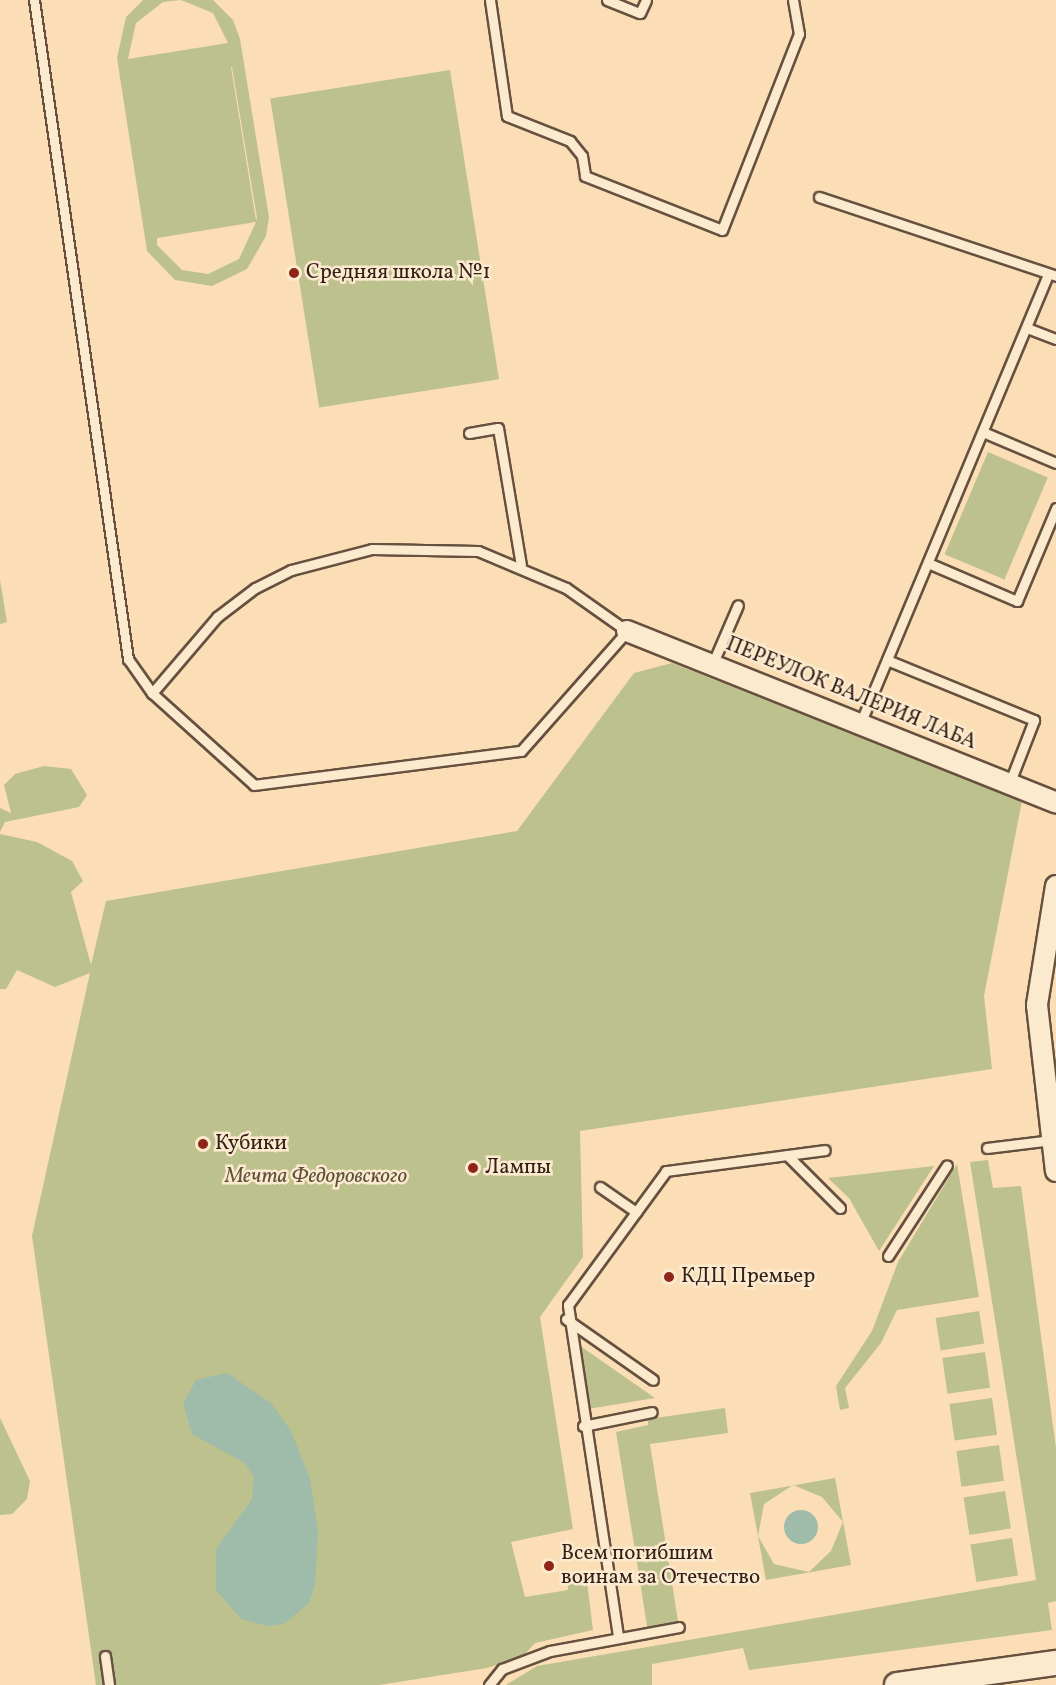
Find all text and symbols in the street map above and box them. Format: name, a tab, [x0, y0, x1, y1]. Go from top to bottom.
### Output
place label: Средняя школа №1	[306, 260, 491, 286]
marker: Средняя школа №1	[287, 266, 301, 280]
street label: ПЕРЕУЛОК ВАЛЕРИЯ ЛАБА	[722, 632, 980, 756]
place label: Кубики	[215, 1131, 287, 1157]
marker: Кубики	[196, 1137, 210, 1151]
place label: Лампы	[485, 1155, 551, 1181]
marker: Лампы	[466, 1161, 480, 1175]
park label: Мечта Федоровского	[225, 1164, 407, 1190]
place label: КДЦ Премьер	[681, 1264, 815, 1290]
marker: КДЦ Премьер	[662, 1270, 676, 1284]
place label: Всем погибшим воинам за Отечество	[561, 1541, 760, 1591]
marker: Всем погибшим воинам за Отечество	[542, 1559, 556, 1573]

